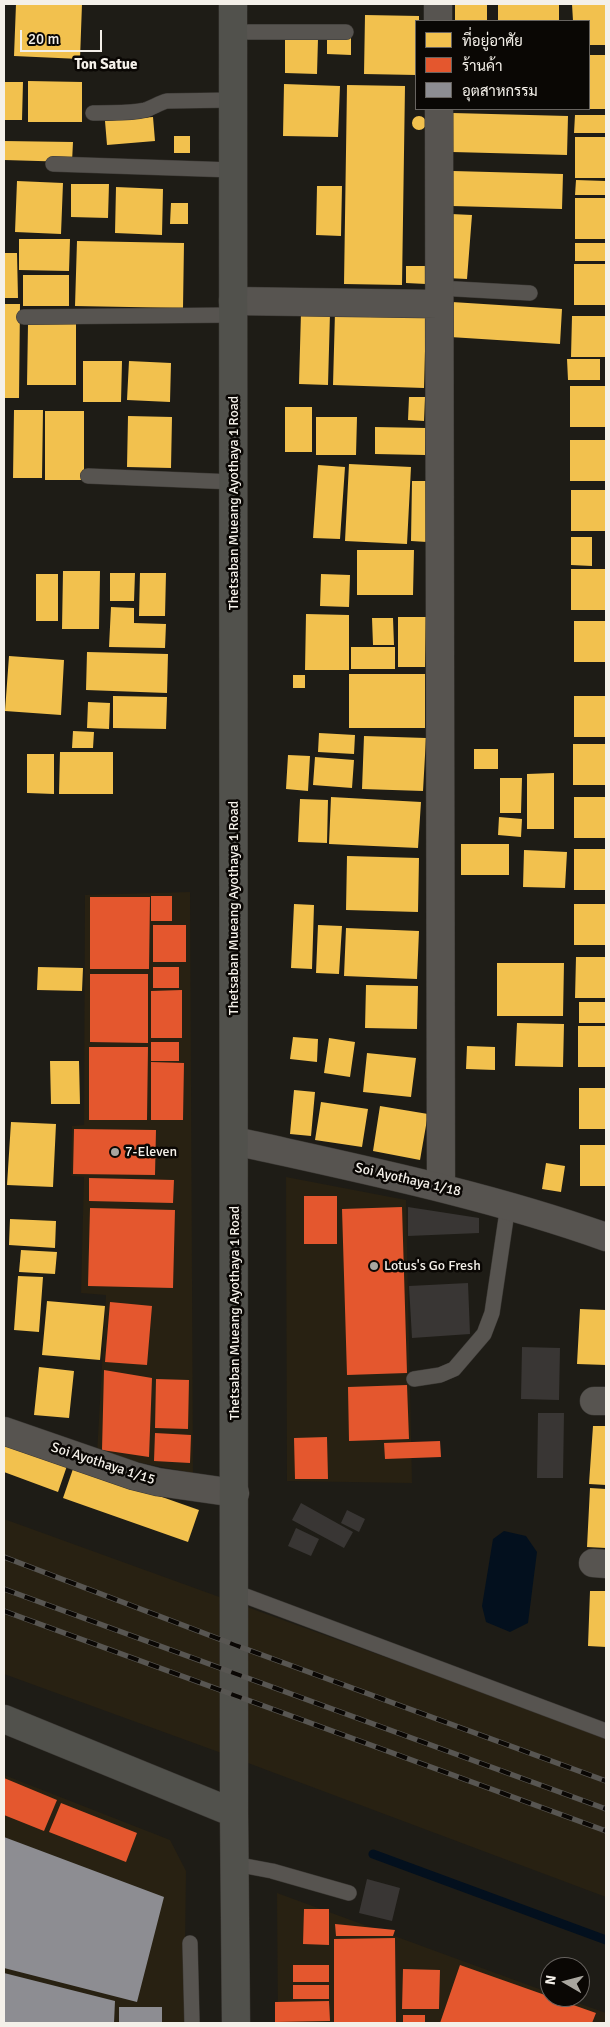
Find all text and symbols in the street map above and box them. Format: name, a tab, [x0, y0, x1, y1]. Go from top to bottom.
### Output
scale bar	[22, 20, 105, 52]
legend	[415, 20, 590, 110]
text: 20 m	[28, 30, 59, 48]
text: ที่อยู่อาศัย	[462, 32, 523, 50]
district label: Ton Satue	[75, 56, 137, 74]
text: ร้านค้า	[462, 57, 502, 75]
text: อุตสาหกรรม	[462, 82, 538, 100]
street label: Thetsaban Mueang Ayothaya 1 Road	[226, 396, 242, 610]
street label: Thetsaban Mueang Ayothaya 1 Road	[226, 801, 242, 1015]
place label: 7-Eleven	[125, 1144, 177, 1160]
marker: 7-Eleven	[109, 1146, 121, 1158]
street label: Soi Ayothaya 1/18	[353, 1160, 463, 1200]
street label: Thetsaban Mueang Ayothaya 1 Road	[227, 1206, 243, 1420]
place label: Lotus's Go Fresh	[384, 1258, 481, 1274]
marker: Lotus's Go Fresh	[368, 1260, 380, 1272]
street label: Soi Ayothaya 1/15	[49, 1439, 157, 1489]
north arrow	[540, 1957, 590, 2007]
text: N	[542, 1974, 560, 1986]

